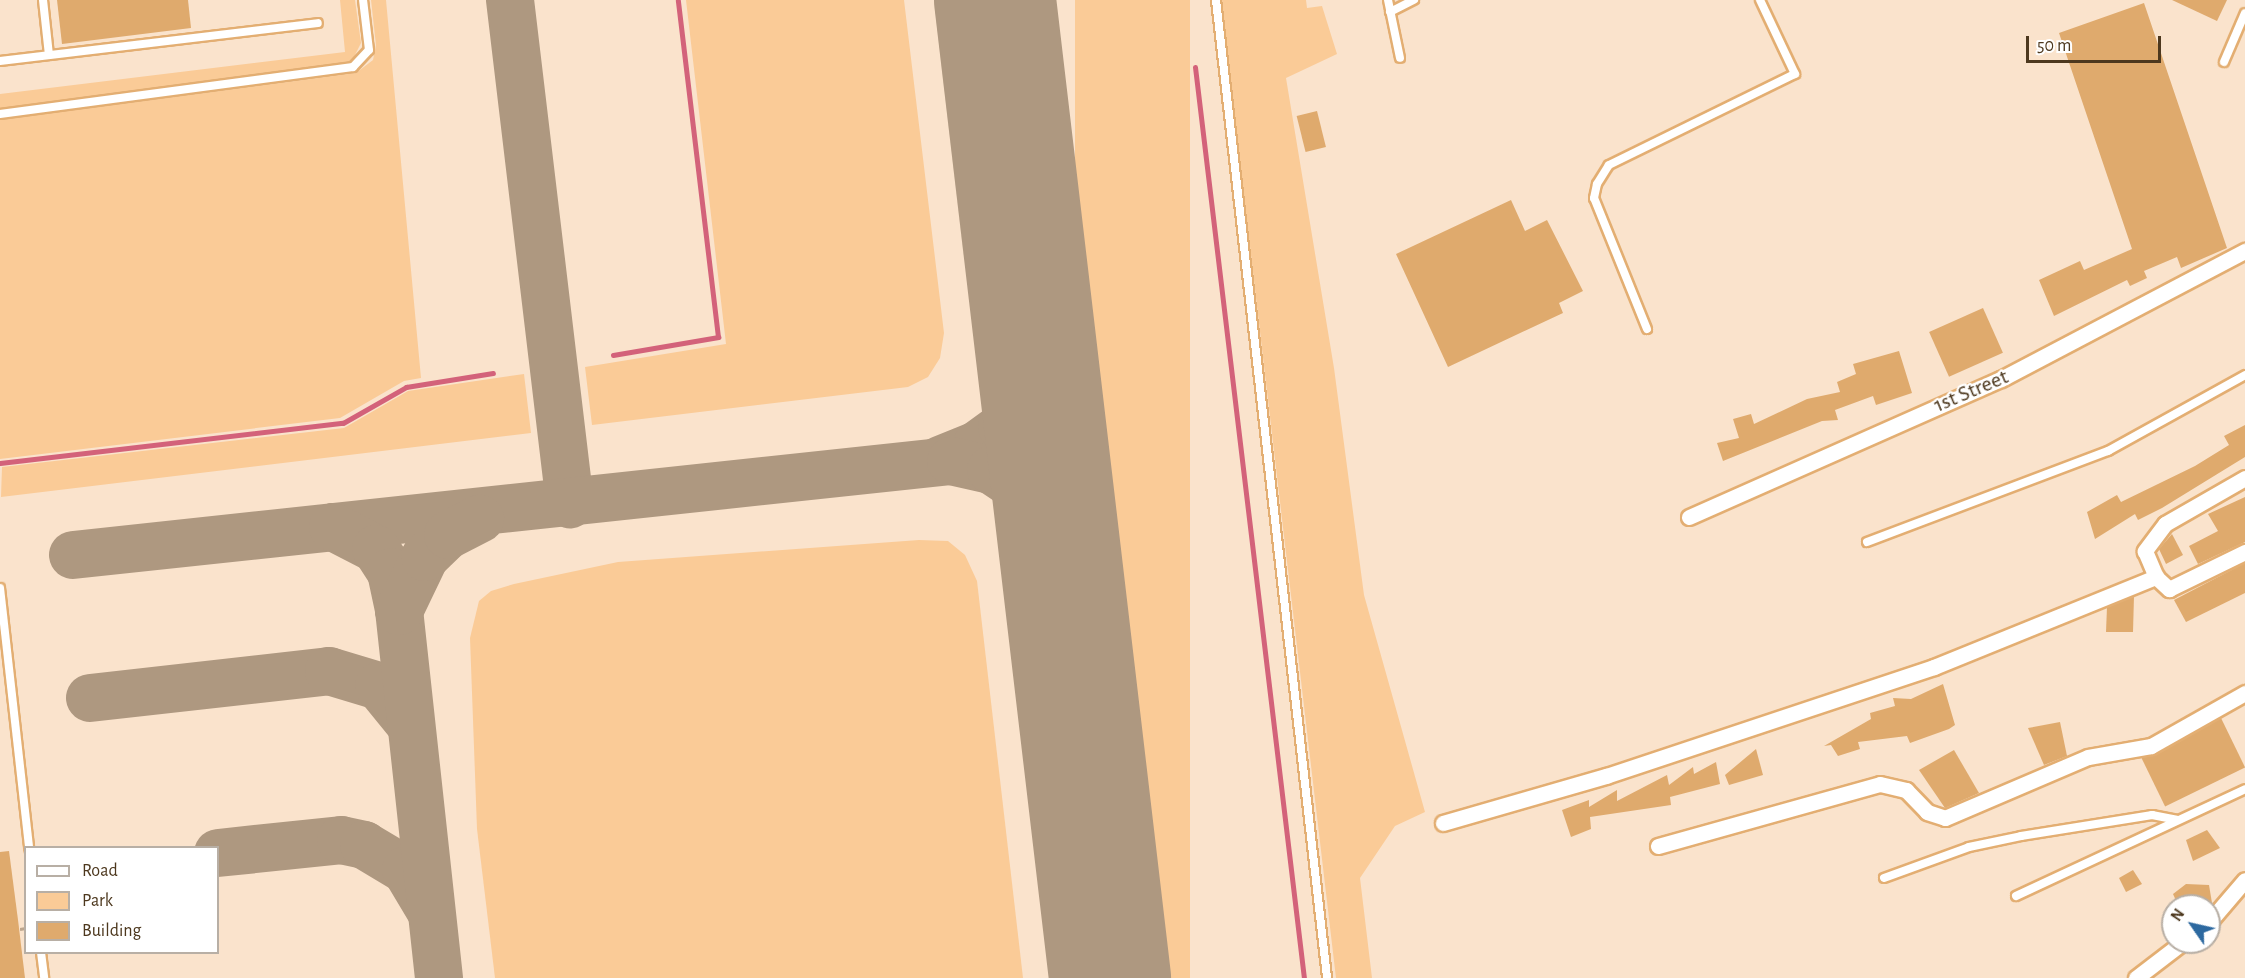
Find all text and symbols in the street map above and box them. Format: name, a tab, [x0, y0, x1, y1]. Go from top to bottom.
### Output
scale bar	[2029, 24, 2164, 62]
text: 50 m	[2037, 37, 2071, 55]
street label: 1st Street	[1930, 364, 2012, 418]
legend	[24, 846, 219, 954]
text: Road	[82, 862, 118, 880]
text: Park	[82, 892, 113, 910]
north arrow	[2161, 894, 2221, 954]
text: N	[2168, 906, 2187, 924]
text: Building	[82, 922, 141, 940]

